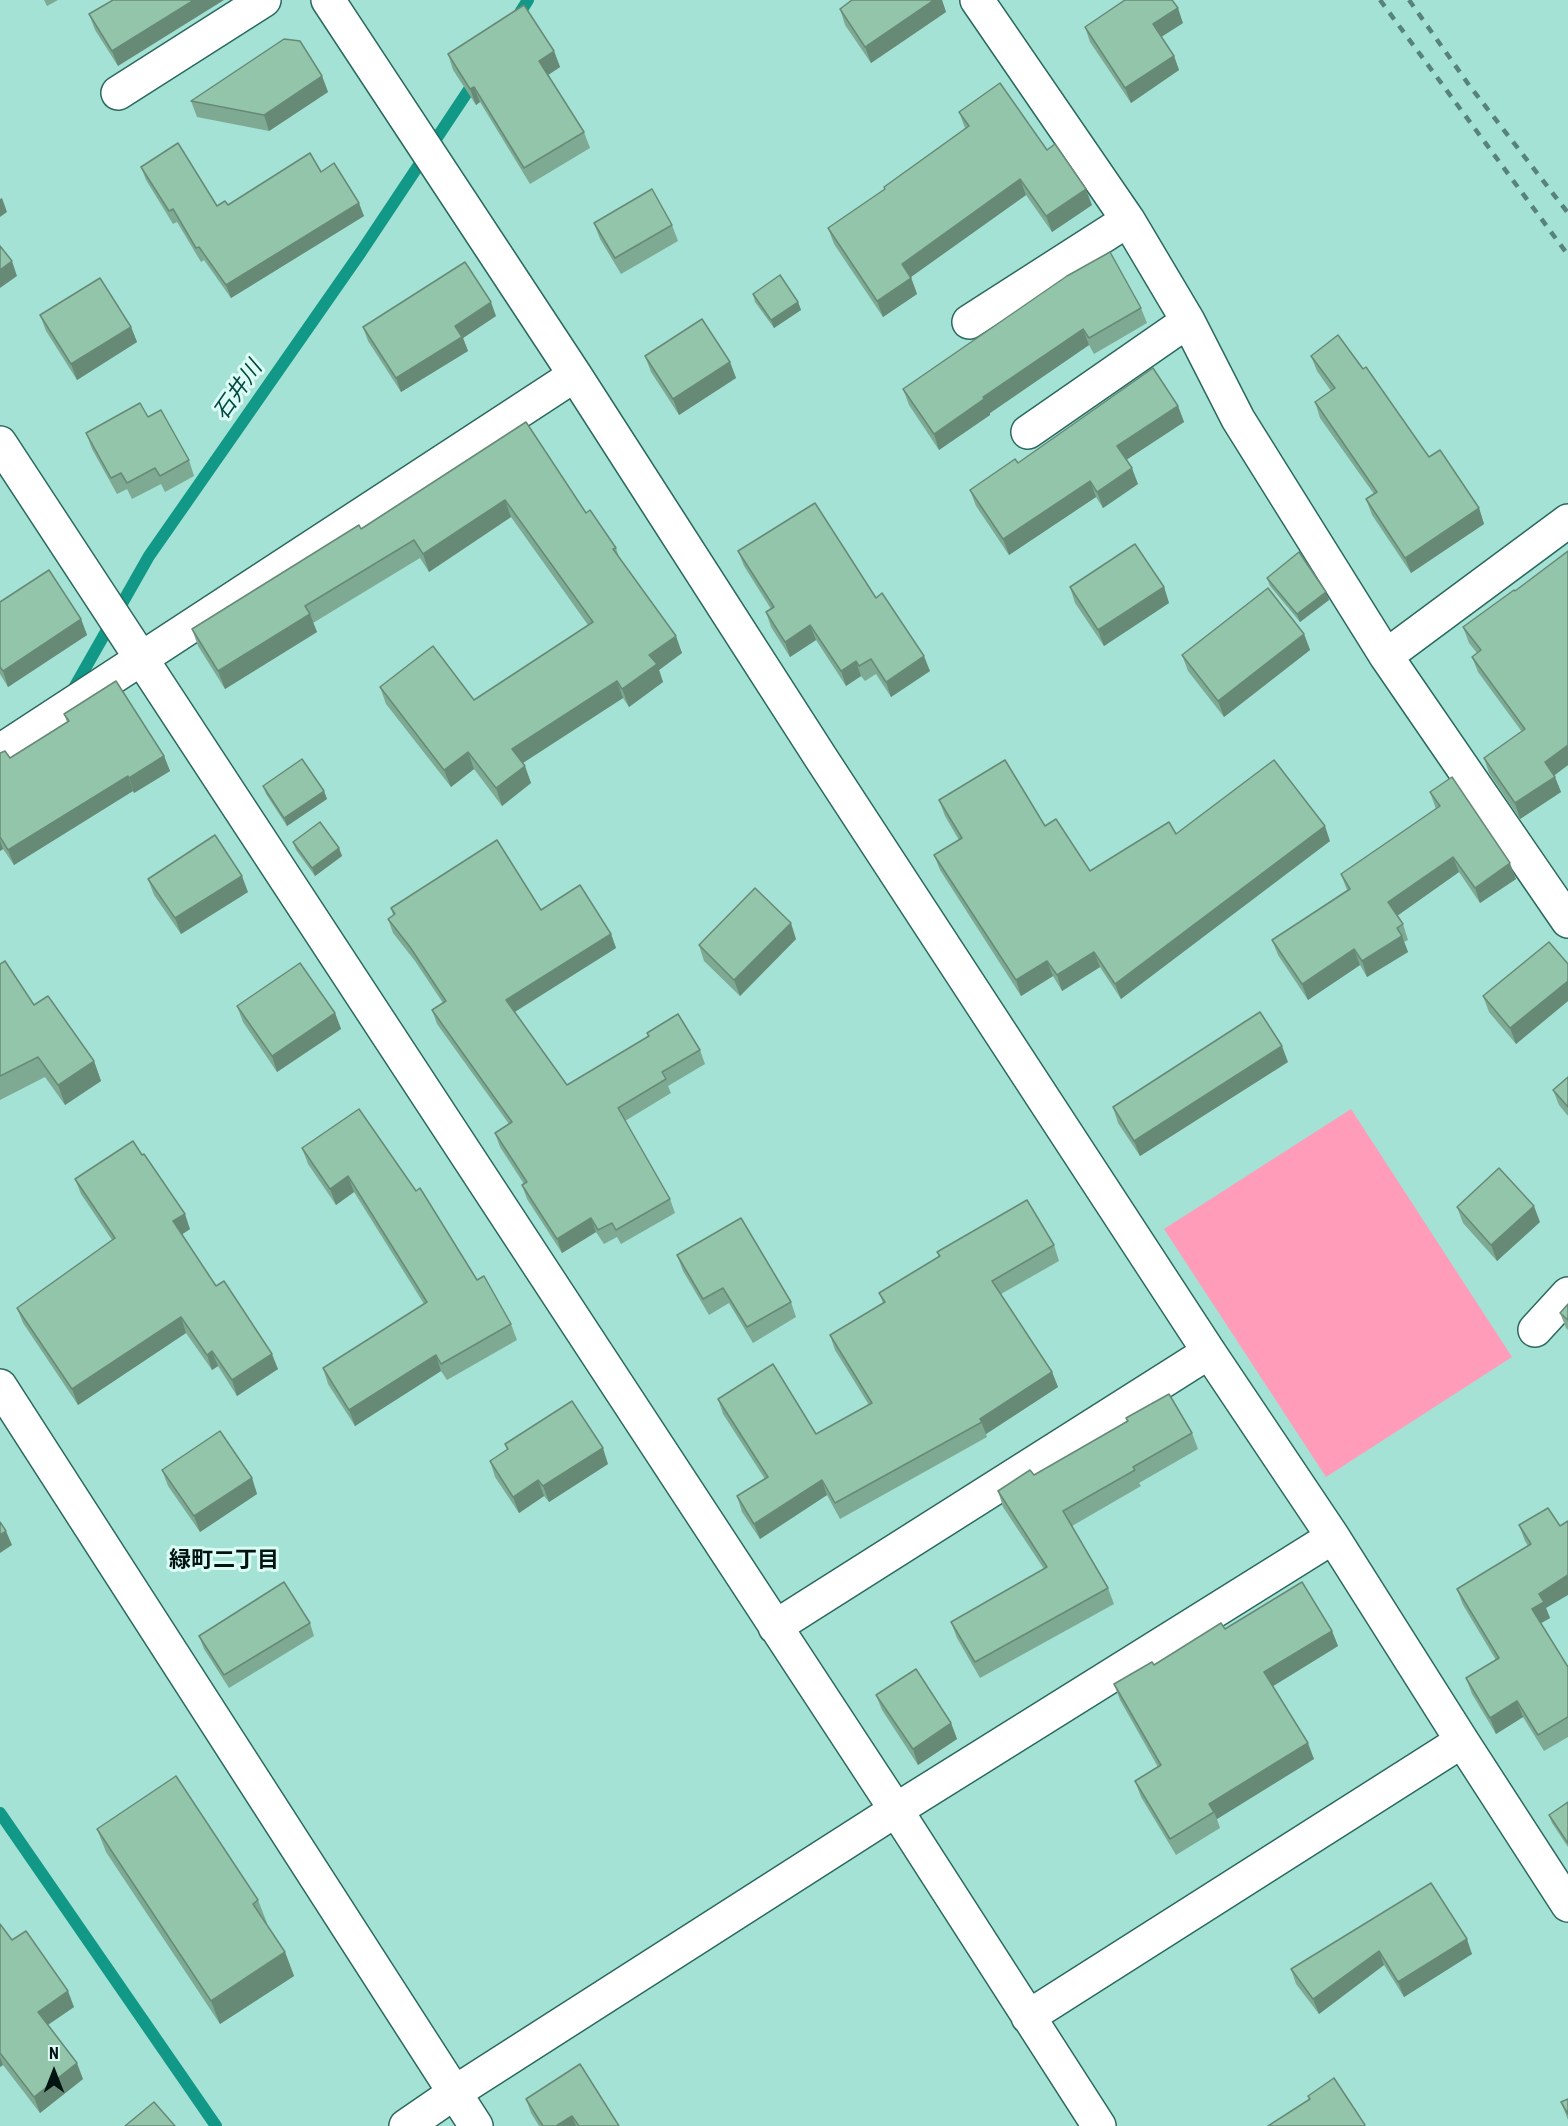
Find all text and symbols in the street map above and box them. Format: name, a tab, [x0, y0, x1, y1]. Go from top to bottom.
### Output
water label: 石井川	[209, 356, 269, 426]
district label: 緑町二丁目	[169, 1548, 279, 1574]
north arrow	[24, 2042, 84, 2102]
text: N	[49, 2044, 59, 2063]

